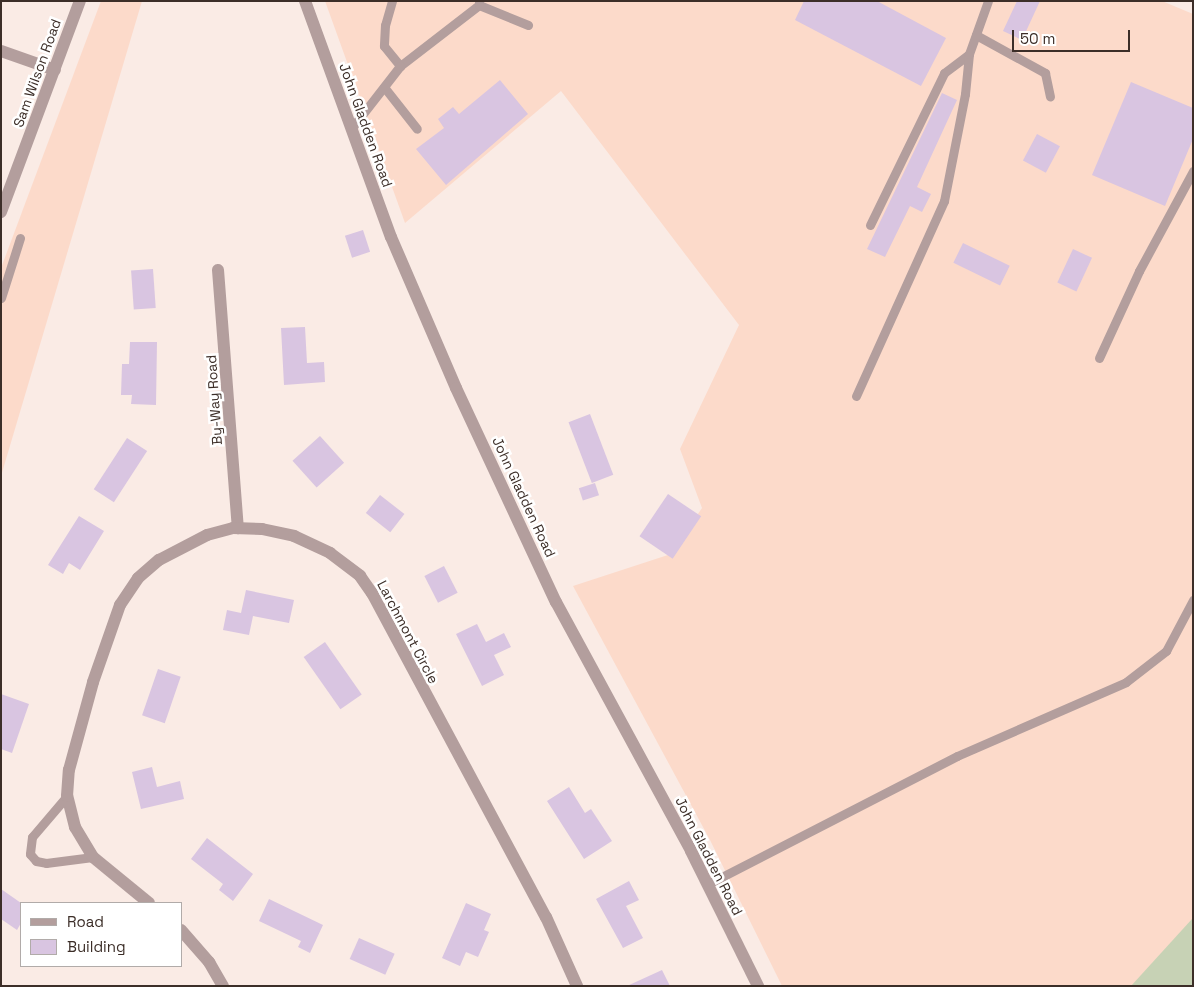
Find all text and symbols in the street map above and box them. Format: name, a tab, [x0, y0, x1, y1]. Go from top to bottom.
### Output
street label: Sam Wilson Road	[10, 17, 64, 129]
scale bar	[1014, 20, 1132, 52]
text: 50 m	[1020, 29, 1055, 48]
street label: John Gladden Road	[336, 61, 396, 189]
street label: By-Way Road	[202, 354, 226, 446]
street label: John Gladden Road	[489, 434, 559, 560]
street label: Larchmont Circle	[374, 578, 442, 686]
street label: John Gladden Road	[672, 794, 746, 918]
legend	[20, 902, 182, 967]
text: Road	[67, 912, 104, 931]
text: Building	[67, 937, 126, 956]

